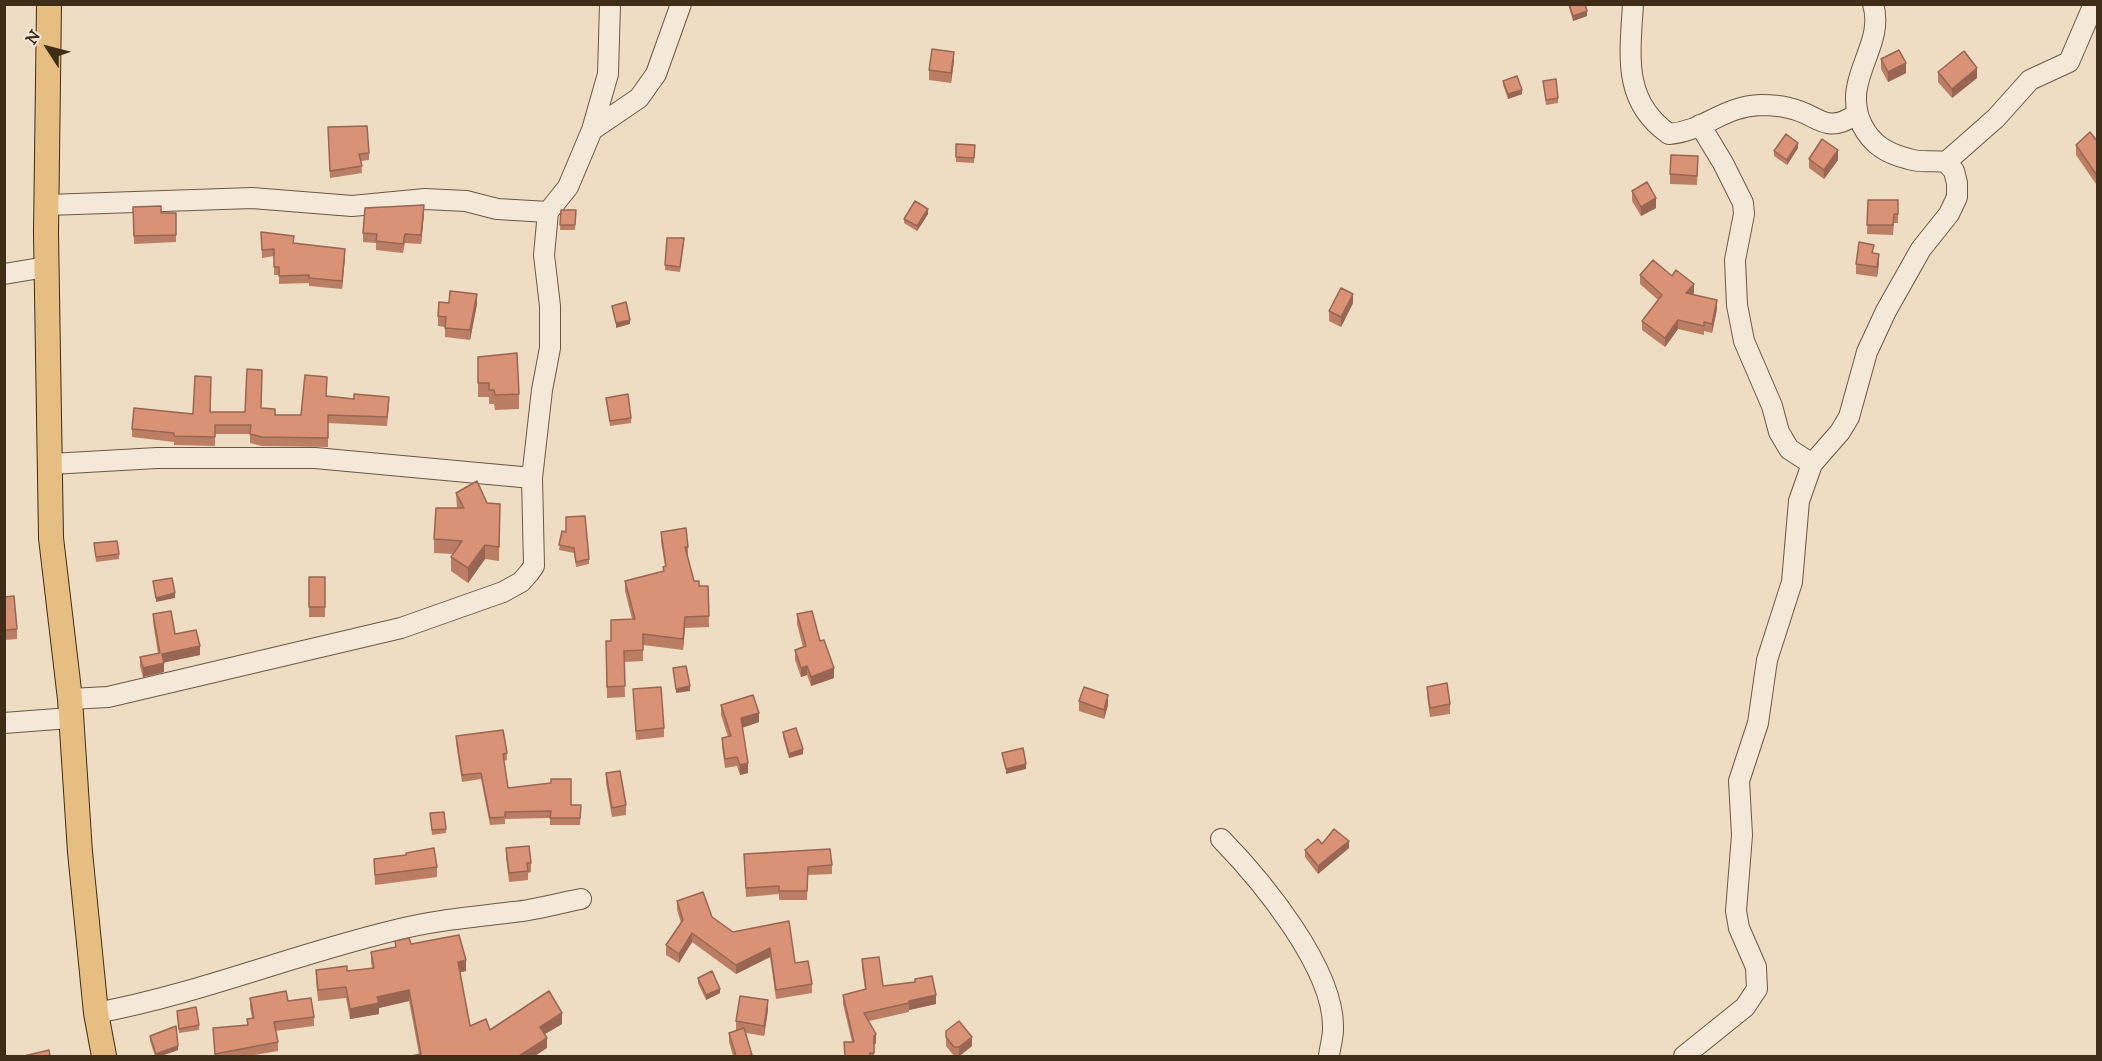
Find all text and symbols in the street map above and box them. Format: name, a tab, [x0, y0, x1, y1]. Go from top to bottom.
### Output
north arrow	[18, 18, 78, 78]
text: N	[21, 26, 45, 49]

